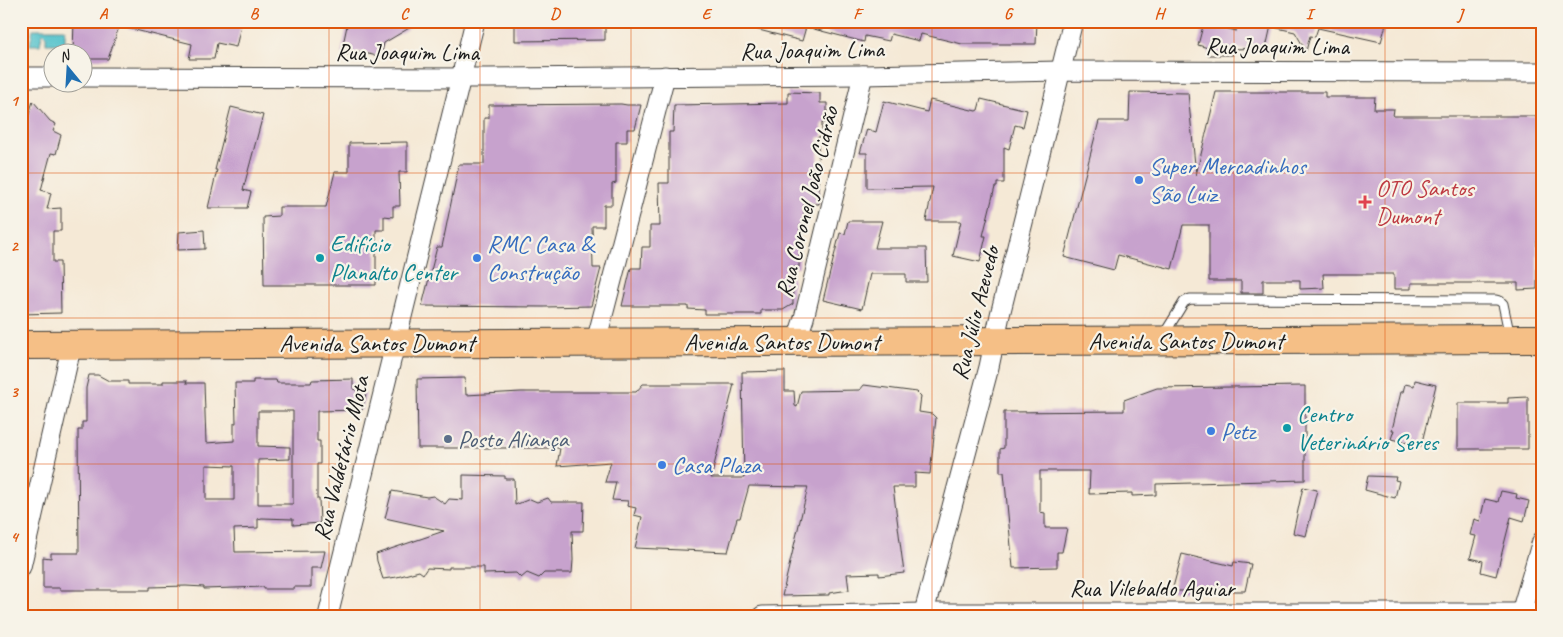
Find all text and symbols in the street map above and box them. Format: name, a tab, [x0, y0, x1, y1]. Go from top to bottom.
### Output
text: A	[99, 4, 109, 24]
text: B	[250, 4, 260, 24]
text: C	[400, 4, 410, 24]
text: D	[550, 4, 561, 24]
text: E	[702, 4, 713, 24]
text: F	[853, 4, 864, 24]
text: G	[1004, 4, 1014, 24]
text: H	[1154, 4, 1166, 24]
text: I	[1306, 4, 1316, 24]
text: J	[1456, 4, 1465, 24]
street label: Rua Joaquim Lima	[1205, 31, 1350, 61]
street label: Rua Joaquim Lima	[740, 34, 885, 66]
street label: Rua Joaquim Lima	[335, 37, 480, 67]
north arrow	[42, 42, 92, 92]
text: N	[57, 46, 73, 66]
text: 1	[10, 91, 19, 111]
street label: Rua Coronel João Cidrão	[769, 102, 846, 300]
place label: Super Mercadinhos São Luiz	[1149, 151, 1307, 209]
place label: OTO Santos Dumont	[1376, 173, 1475, 231]
marker: Super Mercadinhos São Luiz	[1133, 174, 1145, 186]
marker: OTO Santos Dumont	[1358, 195, 1372, 209]
place label: Edifício Planalto Center	[330, 229, 459, 287]
place label: RMC Casa & Construção	[487, 229, 596, 287]
text: 2	[10, 236, 19, 256]
street label: Rua Júlio Azevedo	[944, 241, 1007, 383]
marker: Edifício Planalto Center	[314, 252, 326, 264]
marker: RMC Casa & Construção	[471, 252, 483, 264]
street label: Avenida Santos Dumont	[1088, 326, 1287, 356]
street label: Avenida Santos Dumont	[684, 327, 883, 357]
street label: Avenida Santos Dumont	[279, 328, 478, 358]
street label: Rua Valdetário Mota	[306, 371, 376, 543]
text: 3	[10, 382, 19, 402]
place label: Centro Veterinário Seres	[1297, 399, 1439, 457]
place label: Petz	[1221, 416, 1257, 446]
marker: Centro Veterinário Seres	[1281, 422, 1293, 434]
place label: Posto Aliança	[458, 424, 570, 454]
marker: Petz	[1205, 425, 1217, 437]
marker: Posto Aliança	[442, 433, 454, 445]
place label: Casa Plaza	[672, 450, 762, 480]
marker: Casa Plaza	[656, 459, 668, 471]
text: 4	[10, 527, 19, 547]
street label: Rua Vilebaldo Aguiar	[1070, 573, 1237, 603]

